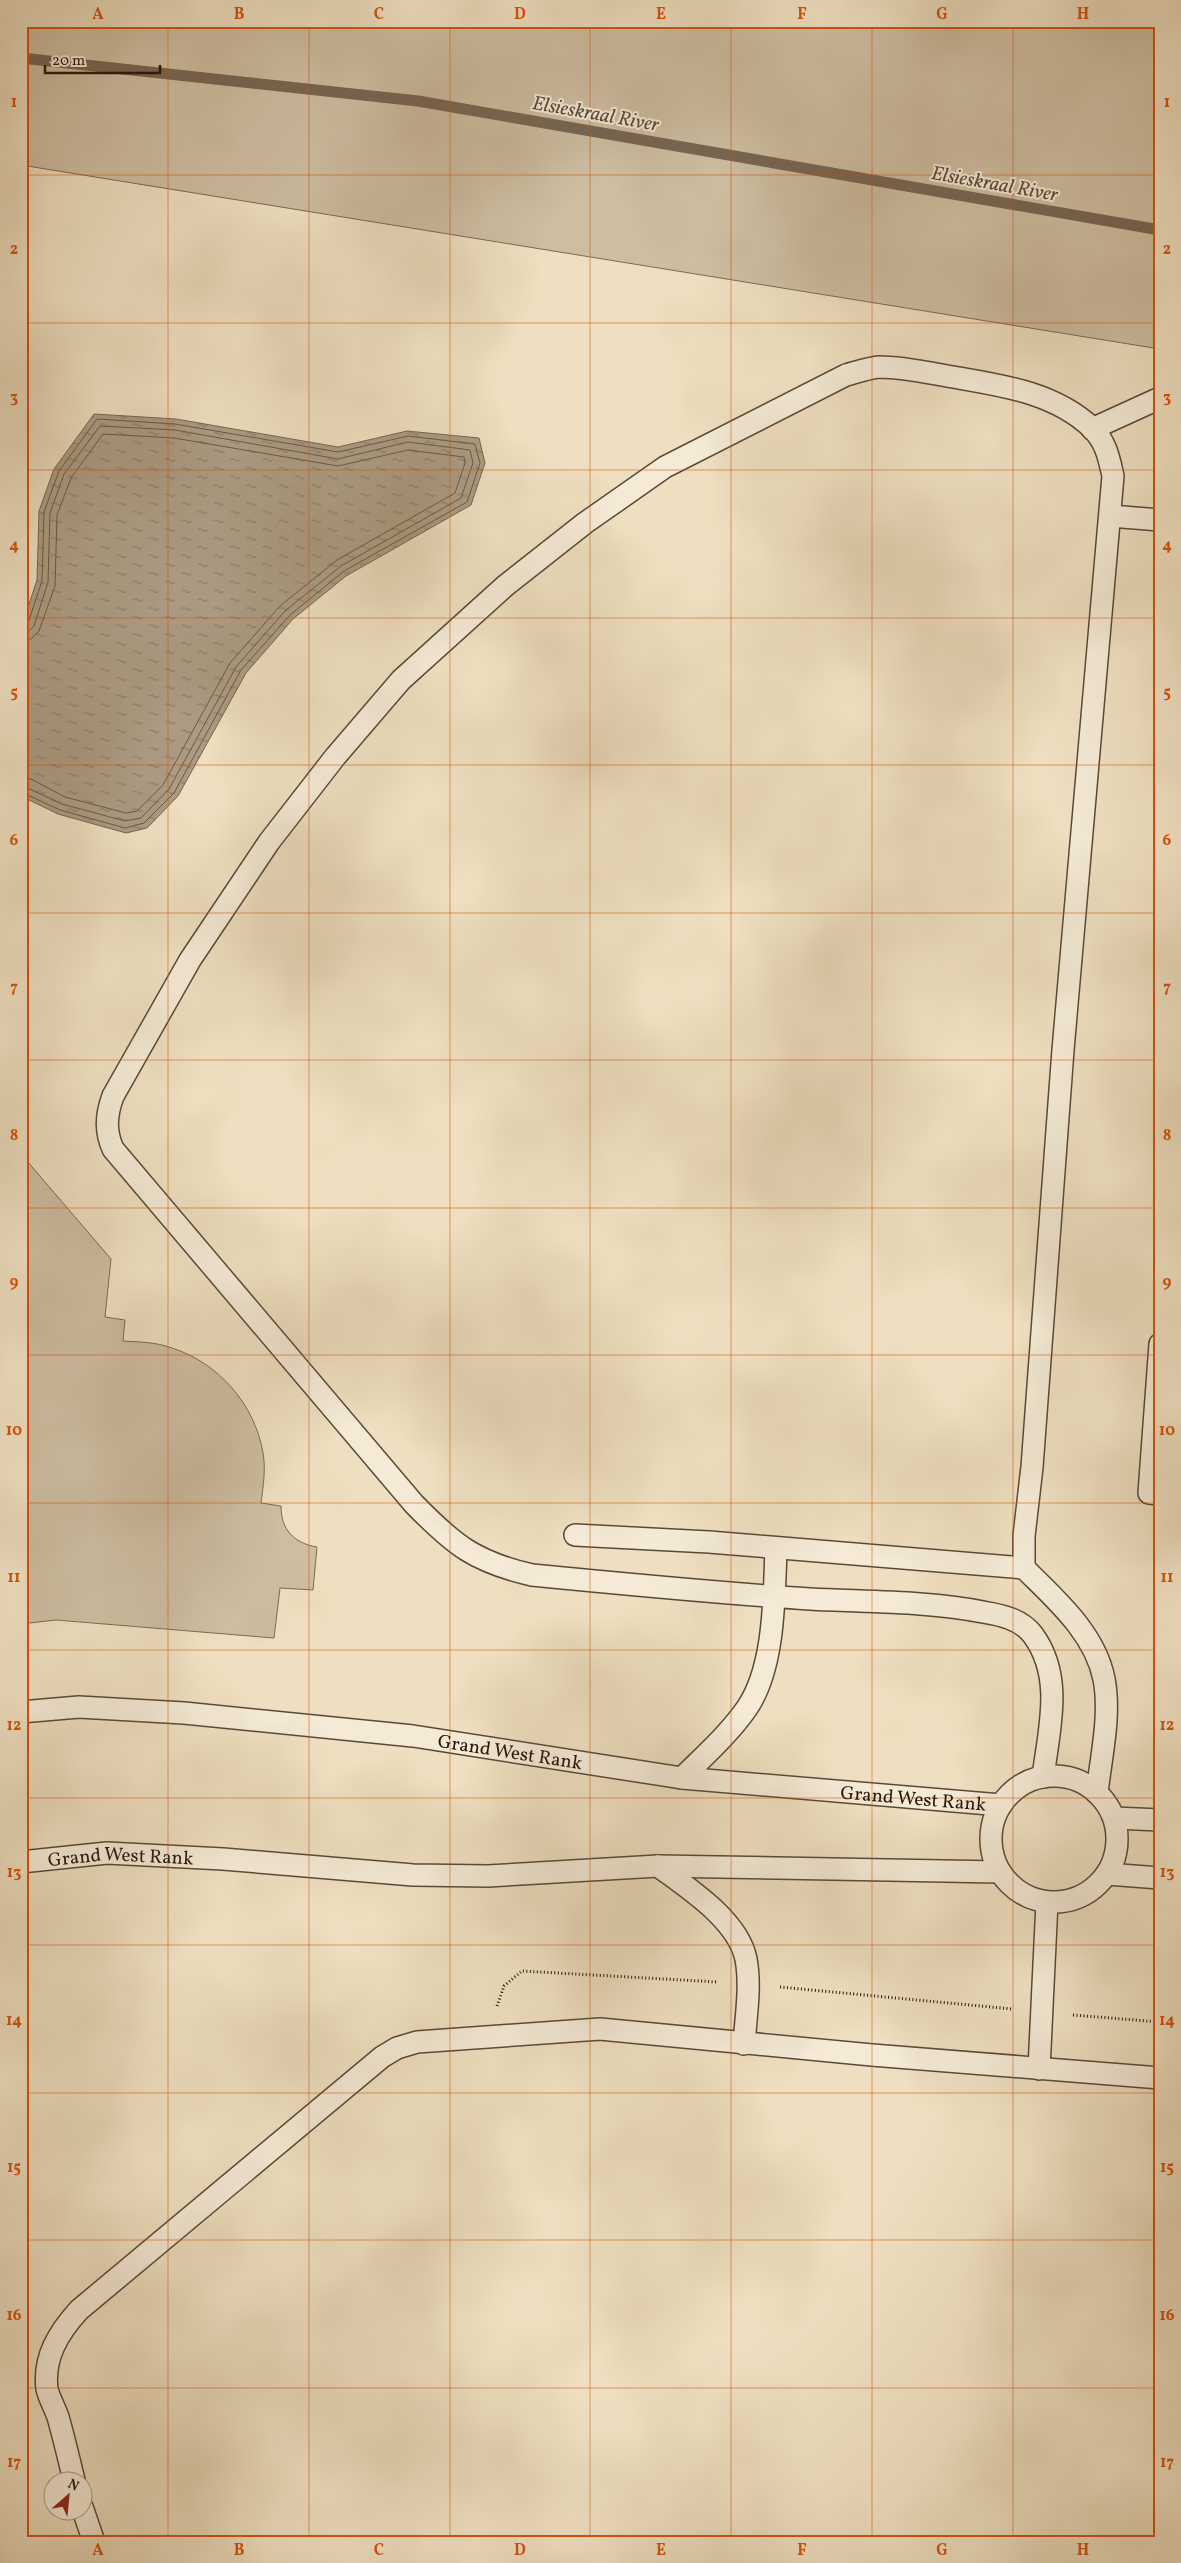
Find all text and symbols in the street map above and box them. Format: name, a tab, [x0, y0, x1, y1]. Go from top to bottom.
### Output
text: A	[92, 4, 104, 26]
text: B	[234, 4, 245, 26]
text: C	[374, 4, 384, 26]
text: D	[514, 4, 526, 26]
text: E	[656, 4, 666, 26]
text: F	[797, 4, 807, 26]
text: G	[936, 4, 948, 26]
text: H	[1077, 4, 1089, 26]
scale bar	[45, 42, 160, 74]
text: 20 m	[52, 51, 85, 72]
water label: Elsieskraal River	[530, 90, 662, 140]
text: 1	[11, 92, 17, 114]
text: 1	[1164, 92, 1170, 114]
water label: Elsieskraal River	[929, 160, 1061, 210]
text: 2	[10, 239, 18, 261]
text: 2	[1163, 239, 1171, 261]
text: 3	[10, 387, 18, 409]
text: 3	[1163, 387, 1171, 409]
text: 4	[9, 535, 19, 557]
text: 4	[1162, 535, 1172, 557]
text: 5	[10, 682, 18, 704]
text: 5	[1163, 682, 1171, 704]
text: 6	[10, 830, 19, 852]
text: 6	[1163, 830, 1172, 852]
text: 7	[10, 977, 18, 999]
text: 7	[1163, 977, 1171, 999]
text: 8	[10, 1125, 18, 1147]
text: 8	[1163, 1125, 1171, 1147]
text: 9	[10, 1272, 19, 1294]
text: 9	[1163, 1272, 1172, 1294]
text: 10	[6, 1420, 22, 1442]
text: 10	[1159, 1420, 1175, 1442]
text: 11	[8, 1567, 20, 1589]
text: 11	[1161, 1567, 1173, 1589]
text: 12	[7, 1715, 21, 1737]
text: 12	[1160, 1715, 1174, 1737]
street label: Grand West Rank	[436, 1729, 584, 1777]
street label: Grand West Rank	[839, 1780, 987, 1819]
street label: Grand West Rank	[47, 1842, 194, 1874]
text: 13	[7, 1862, 21, 1884]
text: 13	[1160, 1862, 1174, 1884]
text: 14	[6, 2010, 22, 2032]
text: 14	[1159, 2010, 1175, 2032]
text: 15	[7, 2157, 21, 2179]
text: 15	[1160, 2157, 1174, 2179]
text: 16	[6, 2305, 22, 2327]
text: 16	[1159, 2305, 1175, 2327]
text: 17	[7, 2452, 21, 2474]
text: 17	[1160, 2452, 1174, 2474]
north arrow	[42, 2470, 92, 2520]
text: N	[64, 2475, 82, 2497]
text: A	[92, 2540, 104, 2562]
text: B	[234, 2540, 245, 2562]
text: C	[374, 2540, 384, 2562]
text: D	[514, 2540, 526, 2562]
text: E	[656, 2540, 666, 2562]
text: F	[797, 2540, 807, 2562]
text: G	[936, 2540, 948, 2562]
text: H	[1077, 2540, 1089, 2562]

